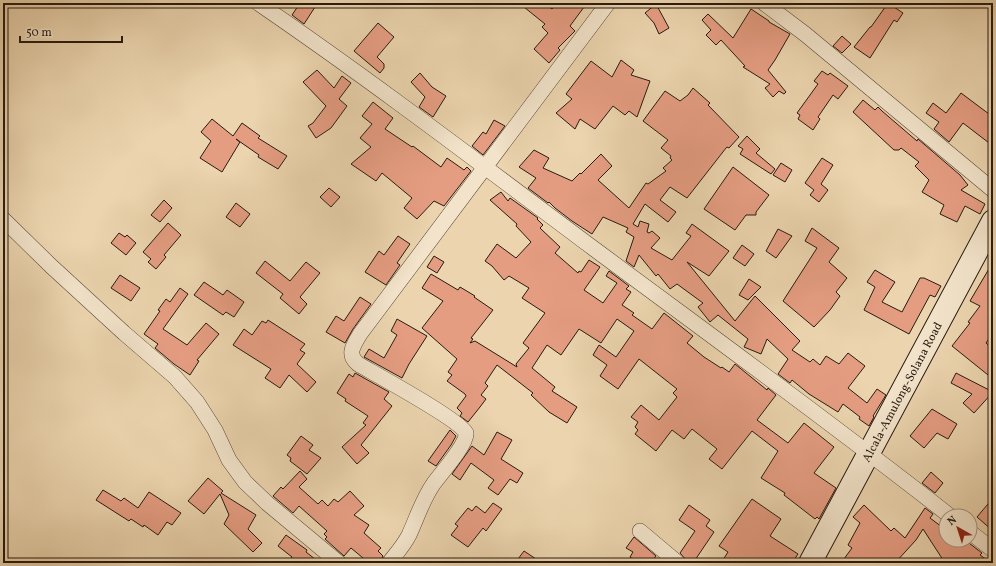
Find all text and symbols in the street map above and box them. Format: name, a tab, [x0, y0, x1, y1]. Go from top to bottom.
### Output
scale bar	[20, 18, 122, 44]
text: 50 m	[26, 25, 52, 41]
street label: Alcala-Amulong-Solana Road	[859, 319, 947, 465]
north arrow	[938, 508, 978, 548]
text: N	[945, 513, 960, 530]

